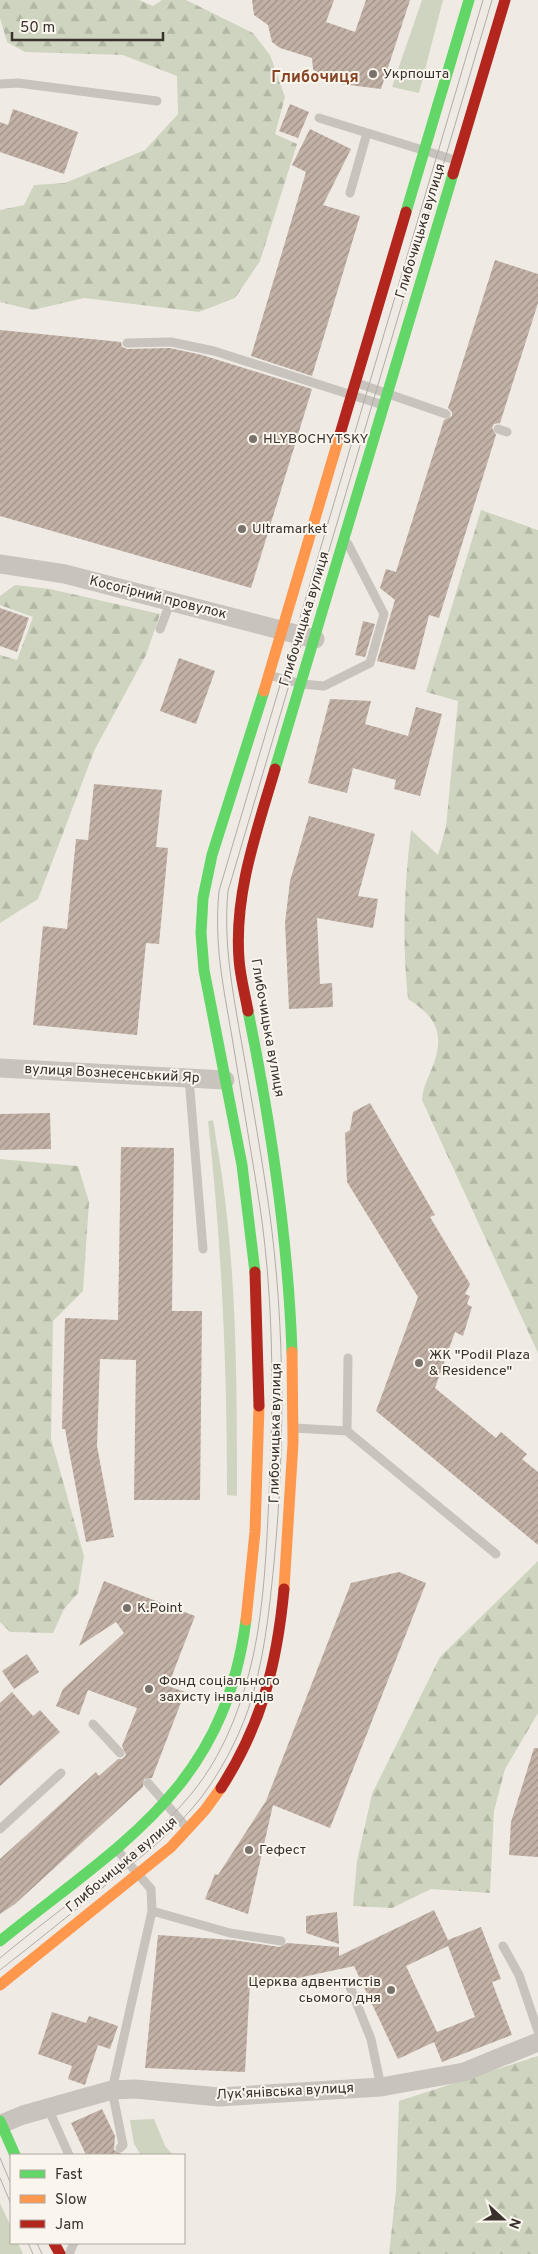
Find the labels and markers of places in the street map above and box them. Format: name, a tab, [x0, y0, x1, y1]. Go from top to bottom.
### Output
place label: Укрпошта	[383, 66, 449, 83]
marker: Укрпошта	[367, 68, 379, 80]
place label: HLYBOCHYTSKY	[263, 431, 369, 448]
marker: HLYBOCHYTSKY	[247, 433, 259, 445]
place label: Ultramarket	[252, 521, 327, 538]
marker: Ultramarket	[236, 523, 248, 535]
place label: ЖК "Podil Plaza & Residence"	[429, 1347, 530, 1380]
marker: ЖК "Podil Plaza & Residence"	[413, 1357, 425, 1369]
place label: K.Point	[137, 1600, 183, 1617]
marker: K.Point	[121, 1602, 133, 1614]
place label: Фонд соціального захисту інвалідів	[159, 1673, 280, 1706]
marker: Фонд соціального захисту інвалідів	[143, 1683, 155, 1695]
place label: Гефест	[259, 1842, 306, 1859]
marker: Гефест	[243, 1844, 255, 1856]
place label: Церква адвентистів сьомого дня	[248, 1974, 381, 2007]
marker: Церква адвентистів сьомого дня	[385, 1984, 397, 1996]

